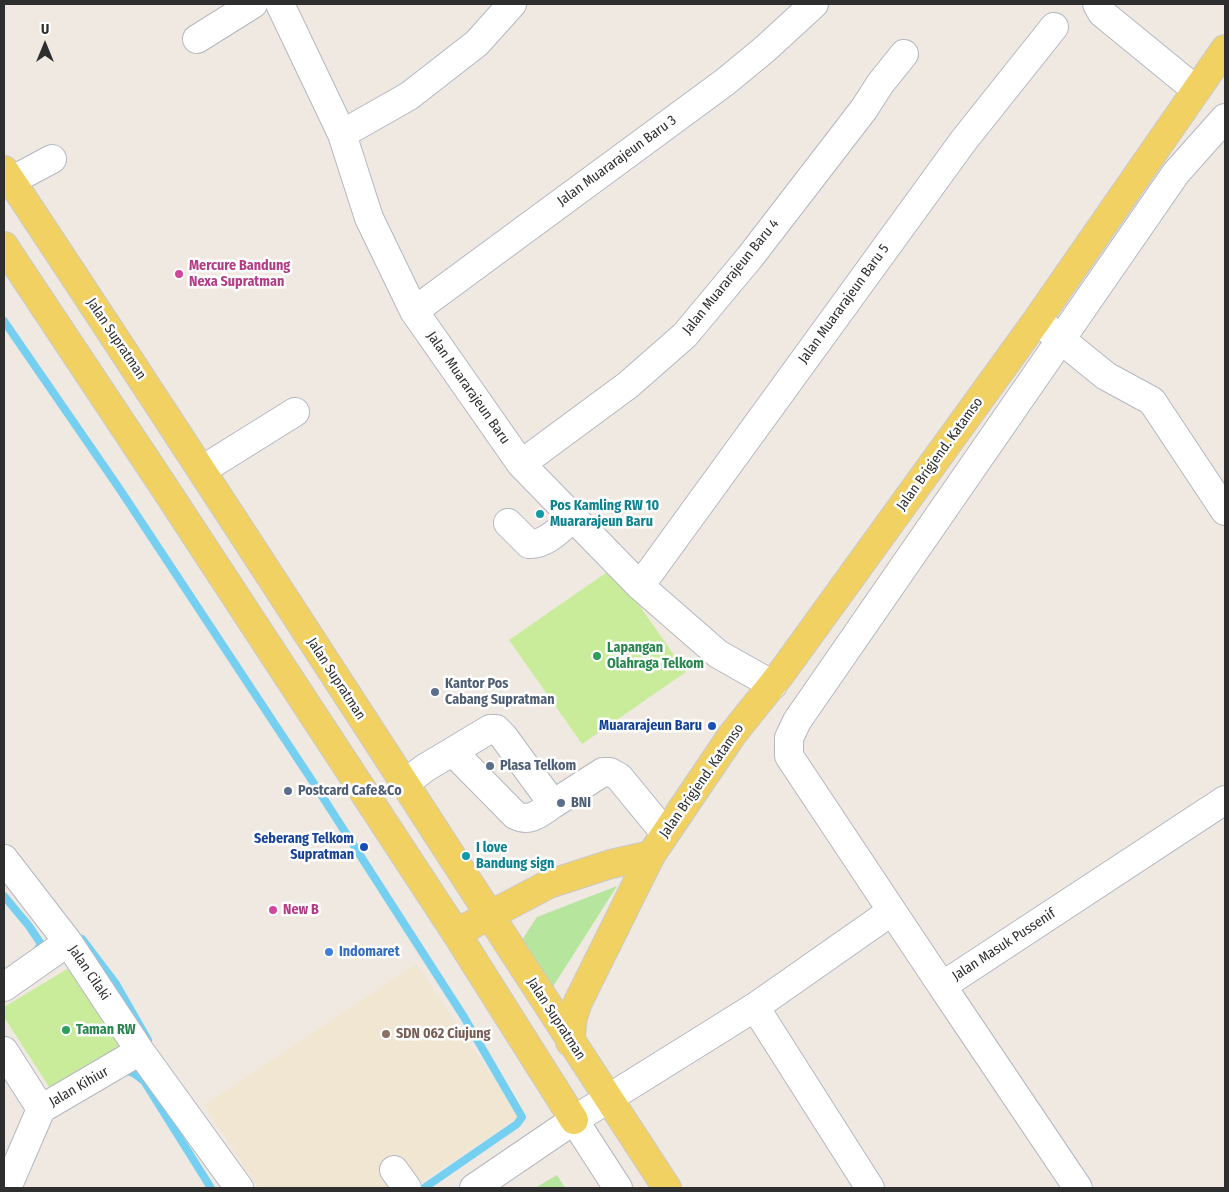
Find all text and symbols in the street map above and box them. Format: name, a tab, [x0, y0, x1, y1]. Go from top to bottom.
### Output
north arrow	[20, 20, 70, 70]
text: U	[41, 21, 49, 38]
street label: Jalan Muararajeun Baru 3	[554, 112, 680, 210]
street label: Jalan Muararajeun Baru 4	[679, 216, 783, 338]
street label: Jalan Muararajeun Baru 5	[795, 241, 893, 367]
place label: Mercure Bandung Nexa Supratman	[189, 258, 290, 290]
marker: Mercure Bandung Nexa Supratman	[173, 268, 185, 280]
street label: Jalan Supratman	[83, 295, 149, 383]
street label: Jalan Muararajeun Baru	[423, 329, 513, 447]
street label: Jalan Brigjend. Katamso	[893, 394, 987, 514]
place label: Pos Kamling RW 10 Muararajeun Baru	[550, 498, 659, 530]
marker: Pos Kamling RW 10 Muararajeun Baru	[534, 508, 546, 520]
street label: Jalan Supratman	[303, 635, 369, 723]
place label: Lapangan Olahraga Telkom	[607, 640, 704, 672]
marker: Lapangan Olahraga Telkom	[591, 650, 603, 662]
place label: Kantor Pos Cabang Supratman	[445, 676, 555, 709]
marker: Kantor Pos Cabang Supratman	[429, 686, 441, 698]
place label: Muararajeun Baru	[599, 718, 702, 734]
marker: Muararajeun Baru	[706, 720, 718, 732]
street label: Jalan Brigjend. Katamso	[656, 721, 748, 841]
place label: Plasa Telkom	[500, 758, 576, 774]
marker: Plasa Telkom	[484, 760, 496, 772]
place label: Postcard Cafe&Co	[298, 783, 402, 799]
marker: Postcard Cafe&Co	[282, 785, 294, 797]
place label: BNI	[571, 795, 591, 811]
marker: BNI	[555, 797, 567, 809]
place label: Seberang Telkom Supratman	[254, 831, 354, 864]
place label: I love Bandung sign	[476, 840, 554, 872]
marker: Seberang Telkom Supratman	[358, 841, 370, 853]
marker: I love Bandung sign	[460, 850, 472, 862]
place label: New B	[283, 902, 319, 918]
marker: New B	[267, 904, 279, 916]
street label: Jalan Masuk Pussenif	[949, 905, 1059, 985]
street label: Jalan Cilaki	[64, 942, 114, 1004]
place label: Indomaret	[339, 944, 400, 960]
marker: Indomaret	[323, 946, 335, 958]
street label: Jalan Supratman	[523, 975, 589, 1063]
place label: Taman RW	[76, 1022, 136, 1038]
marker: Taman RW	[60, 1024, 72, 1036]
place label: SDN 062 Ciujung	[396, 1026, 491, 1042]
marker: SDN 062 Ciujung	[380, 1028, 392, 1040]
street label: Jalan Kihiur	[46, 1063, 112, 1111]

